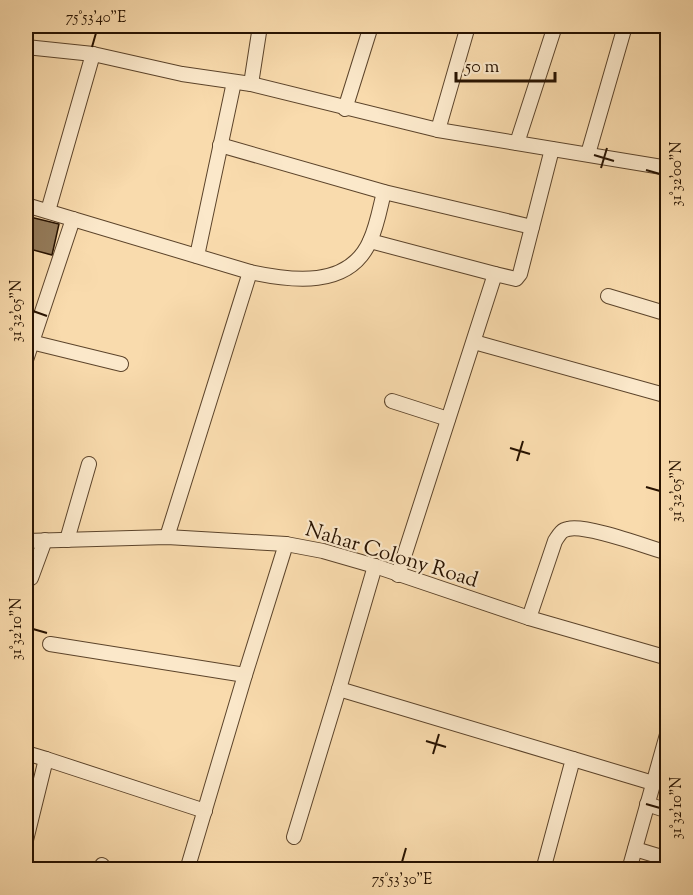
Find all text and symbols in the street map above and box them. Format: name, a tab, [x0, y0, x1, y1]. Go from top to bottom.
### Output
text: 75°53'40"E	[66, 8, 126, 29]
scale bar	[456, 45, 555, 83]
text: 50 m	[464, 55, 500, 81]
text: 31°32'00"N	[667, 142, 688, 206]
text: 31°32'05"N	[7, 280, 28, 342]
text: 31°32'05"N	[667, 460, 688, 522]
street label: Nahar Colony Road	[301, 515, 482, 596]
text: 31°32'10"N	[7, 598, 28, 660]
text: 31°32'10"N	[667, 777, 688, 839]
text: 75°53'30"E	[372, 870, 432, 891]

